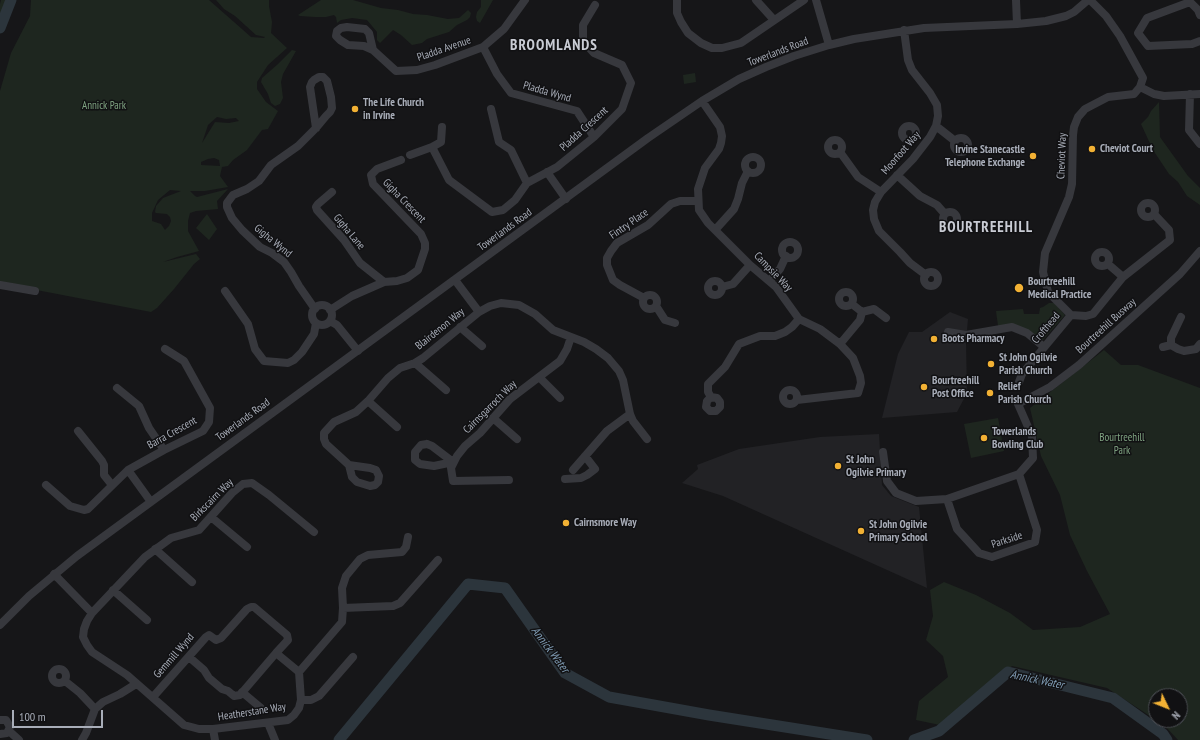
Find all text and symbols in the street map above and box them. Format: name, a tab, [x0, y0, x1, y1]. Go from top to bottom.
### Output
street label: Pladda Avenue	[415, 34, 473, 64]
street label: Towerlands Road	[746, 34, 810, 70]
district label: BROOMLANDS	[510, 37, 598, 55]
street label: Pladda Wynd	[522, 79, 572, 105]
place label: The Life Church in Irvine	[363, 96, 424, 122]
park label: Annick Park	[82, 99, 126, 113]
marker: The Life Church in Irvine	[350, 104, 360, 114]
street label: Pladda Crescent	[557, 104, 611, 154]
street label: Moorfoot Way	[879, 129, 923, 177]
street label: Cheviot Way	[1055, 133, 1069, 179]
place label: Cheviot Court	[1100, 142, 1153, 156]
place label: Irvine Stanecastle Telephone Exchange	[945, 143, 1025, 169]
marker: Cheviot Court	[1087, 144, 1097, 154]
marker: Irvine Stanecastle Telephone Exchange	[1028, 151, 1038, 161]
street label: Gigha Crescent	[380, 176, 428, 226]
street label: Towerlands Road	[475, 206, 535, 254]
street label: Fintry Place	[607, 206, 651, 242]
street label: Gigha Lane	[330, 212, 368, 252]
district label: BOURTREEHILL	[939, 219, 1033, 237]
street label: Gigha Wynd	[251, 222, 295, 260]
street label: Campsie Way	[751, 250, 795, 294]
place label: Bourtreehill Medical Practice	[1028, 275, 1091, 301]
marker: Bourtreehill Medical Practice	[1013, 282, 1025, 294]
street label: Bourtreehill Busway	[1073, 296, 1139, 356]
street label: Blairdenon Way	[413, 305, 467, 353]
street label: Crofthead	[1029, 310, 1063, 346]
place label: Boots Pharmacy	[942, 332, 1004, 346]
marker: Boots Pharmacy	[929, 334, 939, 344]
place label: St John Ogilvie Parish Church	[999, 351, 1057, 377]
marker: St John Ogilvie Parish Church	[986, 359, 996, 369]
place label: Bourtreehill Post Office	[932, 374, 979, 400]
street label: Cairnsgarroch Way	[461, 378, 519, 436]
place label: Relief Parish Church	[998, 380, 1051, 406]
marker: Bourtreehill Post Office	[919, 382, 929, 392]
marker: Relief Parish Church	[985, 388, 995, 398]
street label: Towerlands Road	[213, 396, 273, 444]
street label: Barra Crescent	[145, 414, 199, 452]
place label: Towerlands Bowling Club	[992, 425, 1043, 451]
park label: Bourtreehill Park	[1099, 431, 1145, 457]
marker: Towerlands Bowling Club	[979, 433, 989, 443]
place label: St John Ogilvie Primary	[846, 453, 906, 479]
marker: St John Ogilvie Primary	[833, 461, 843, 471]
street label: Birkscairn Way	[188, 476, 236, 524]
place label: Cairnsmore Way	[574, 516, 637, 530]
marker: Cairnsmore Way	[561, 518, 571, 528]
place label: St John Ogilvie Primary School	[869, 518, 927, 544]
marker: St John Ogilvie Primary School	[856, 526, 866, 536]
street label: Parkside	[990, 529, 1024, 551]
water label: Annick Water	[528, 624, 572, 676]
street label: Gemmill Wynd	[151, 631, 197, 681]
water label: Annick Water	[1009, 667, 1065, 693]
north arrow	[1148, 688, 1188, 728]
street label: Heatherstane Way	[217, 700, 287, 724]
scale bar	[14, 702, 105, 728]
text: 100 m	[19, 709, 46, 724]
text: N	[1169, 709, 1183, 722]

